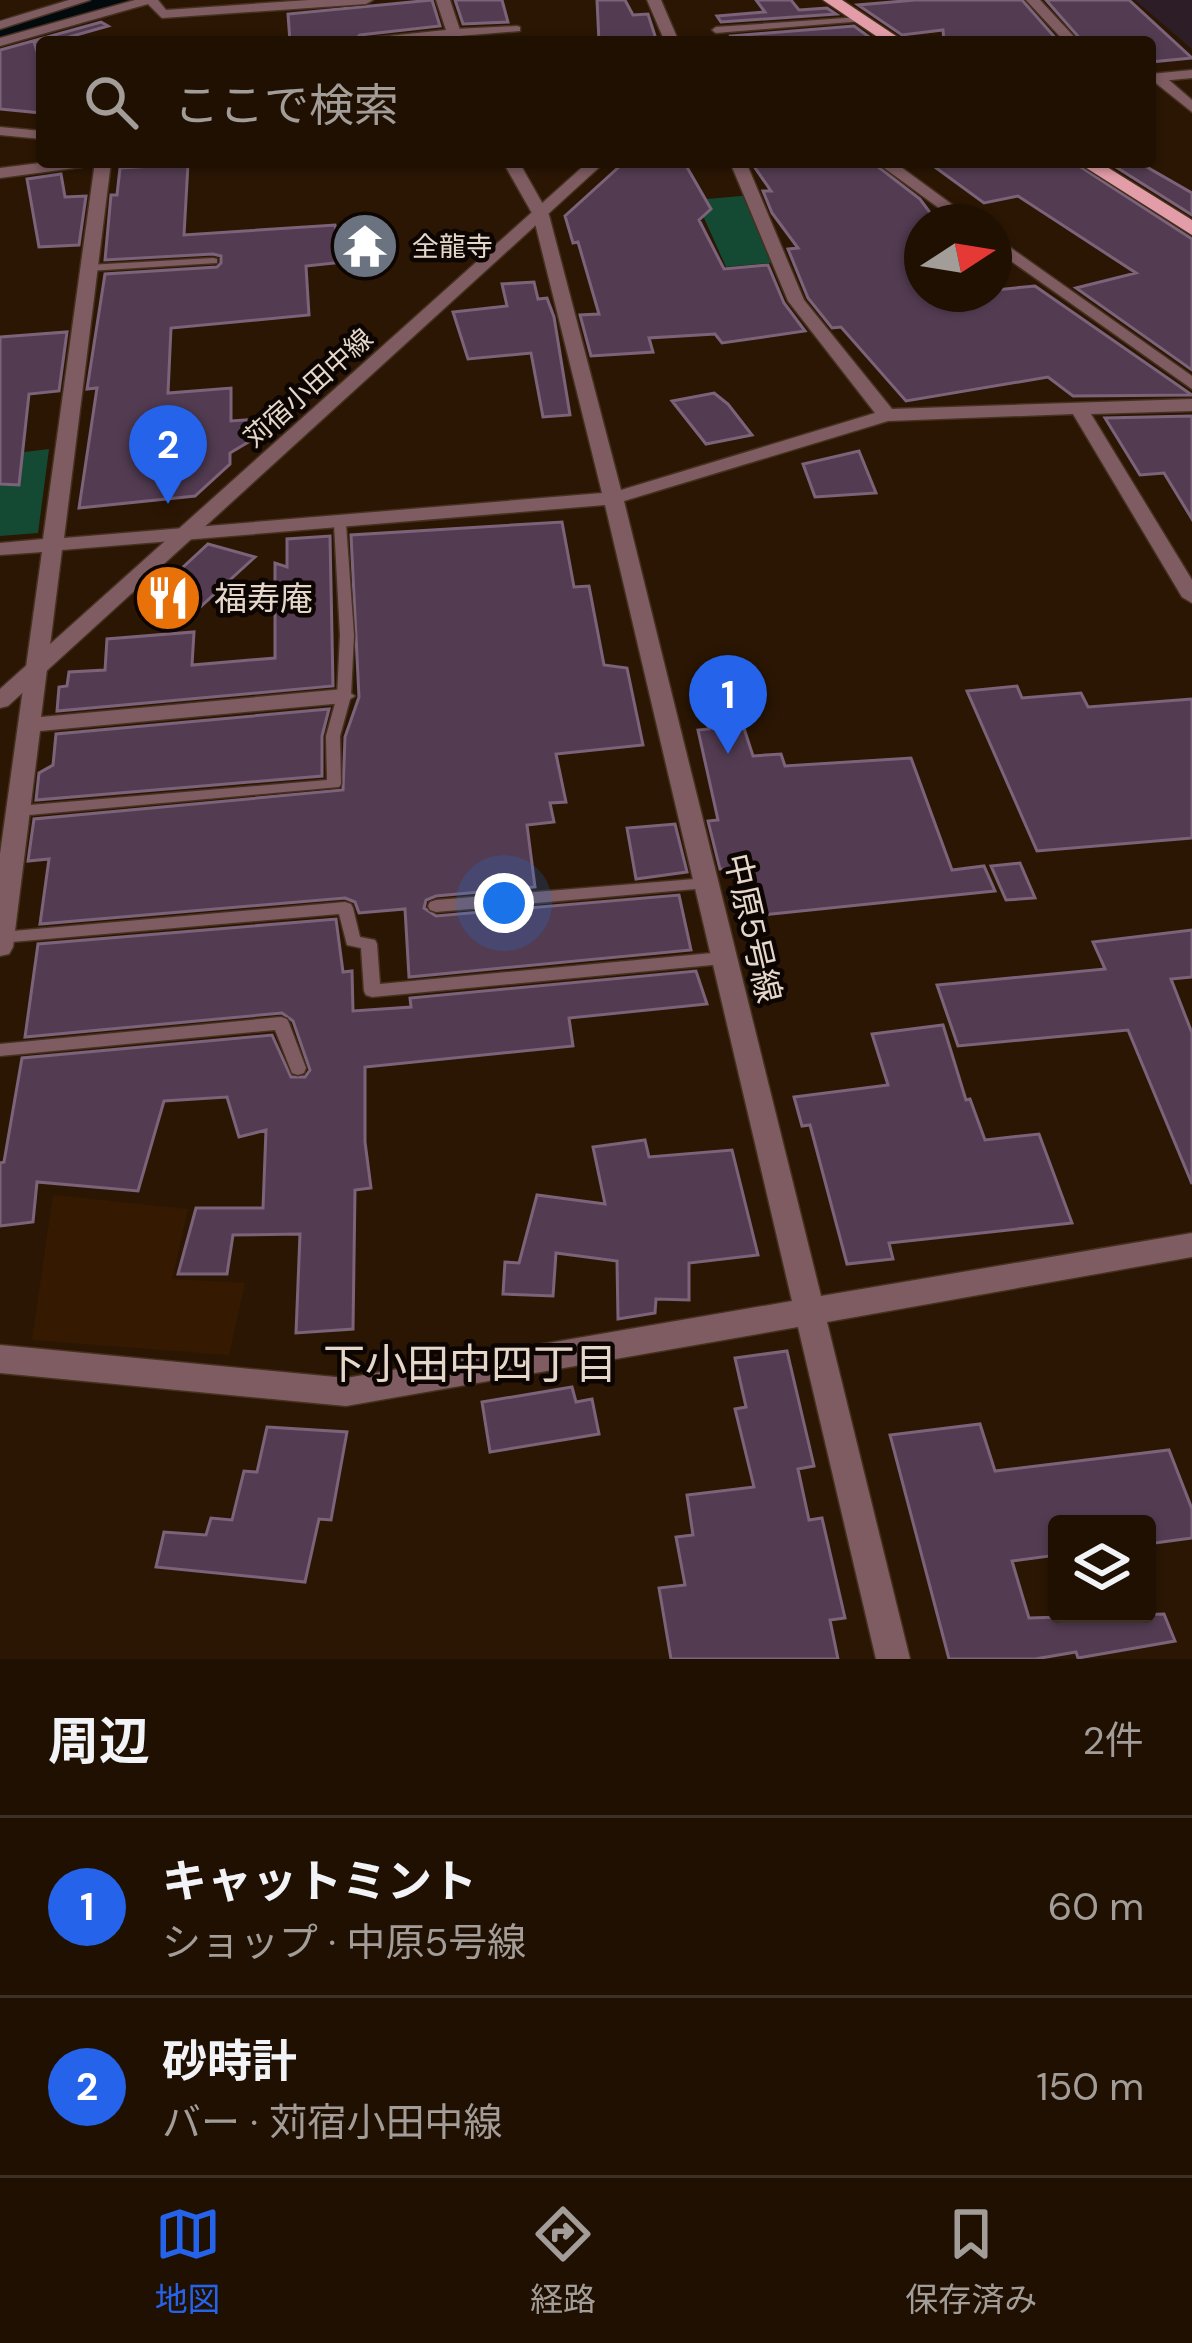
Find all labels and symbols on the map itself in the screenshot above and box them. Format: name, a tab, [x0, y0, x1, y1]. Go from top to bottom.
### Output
north arrow	[904, 204, 1012, 312]
temple icon: 全龍寺	[330, 211, 400, 281]
place label: 全龍寺	[412, 229, 493, 264]
street label: 苅宿小田中線	[236, 321, 380, 455]
pin: 2	[129, 405, 207, 504]
restaurant icon: 福寿庵	[133, 563, 203, 633]
place label: 福寿庵	[214, 577, 313, 620]
pin: 1	[689, 655, 767, 754]
street label: 中原5号線	[715, 849, 791, 1007]
your location	[474, 873, 534, 933]
district label: 下小田中四丁目	[323, 1337, 617, 1392]

